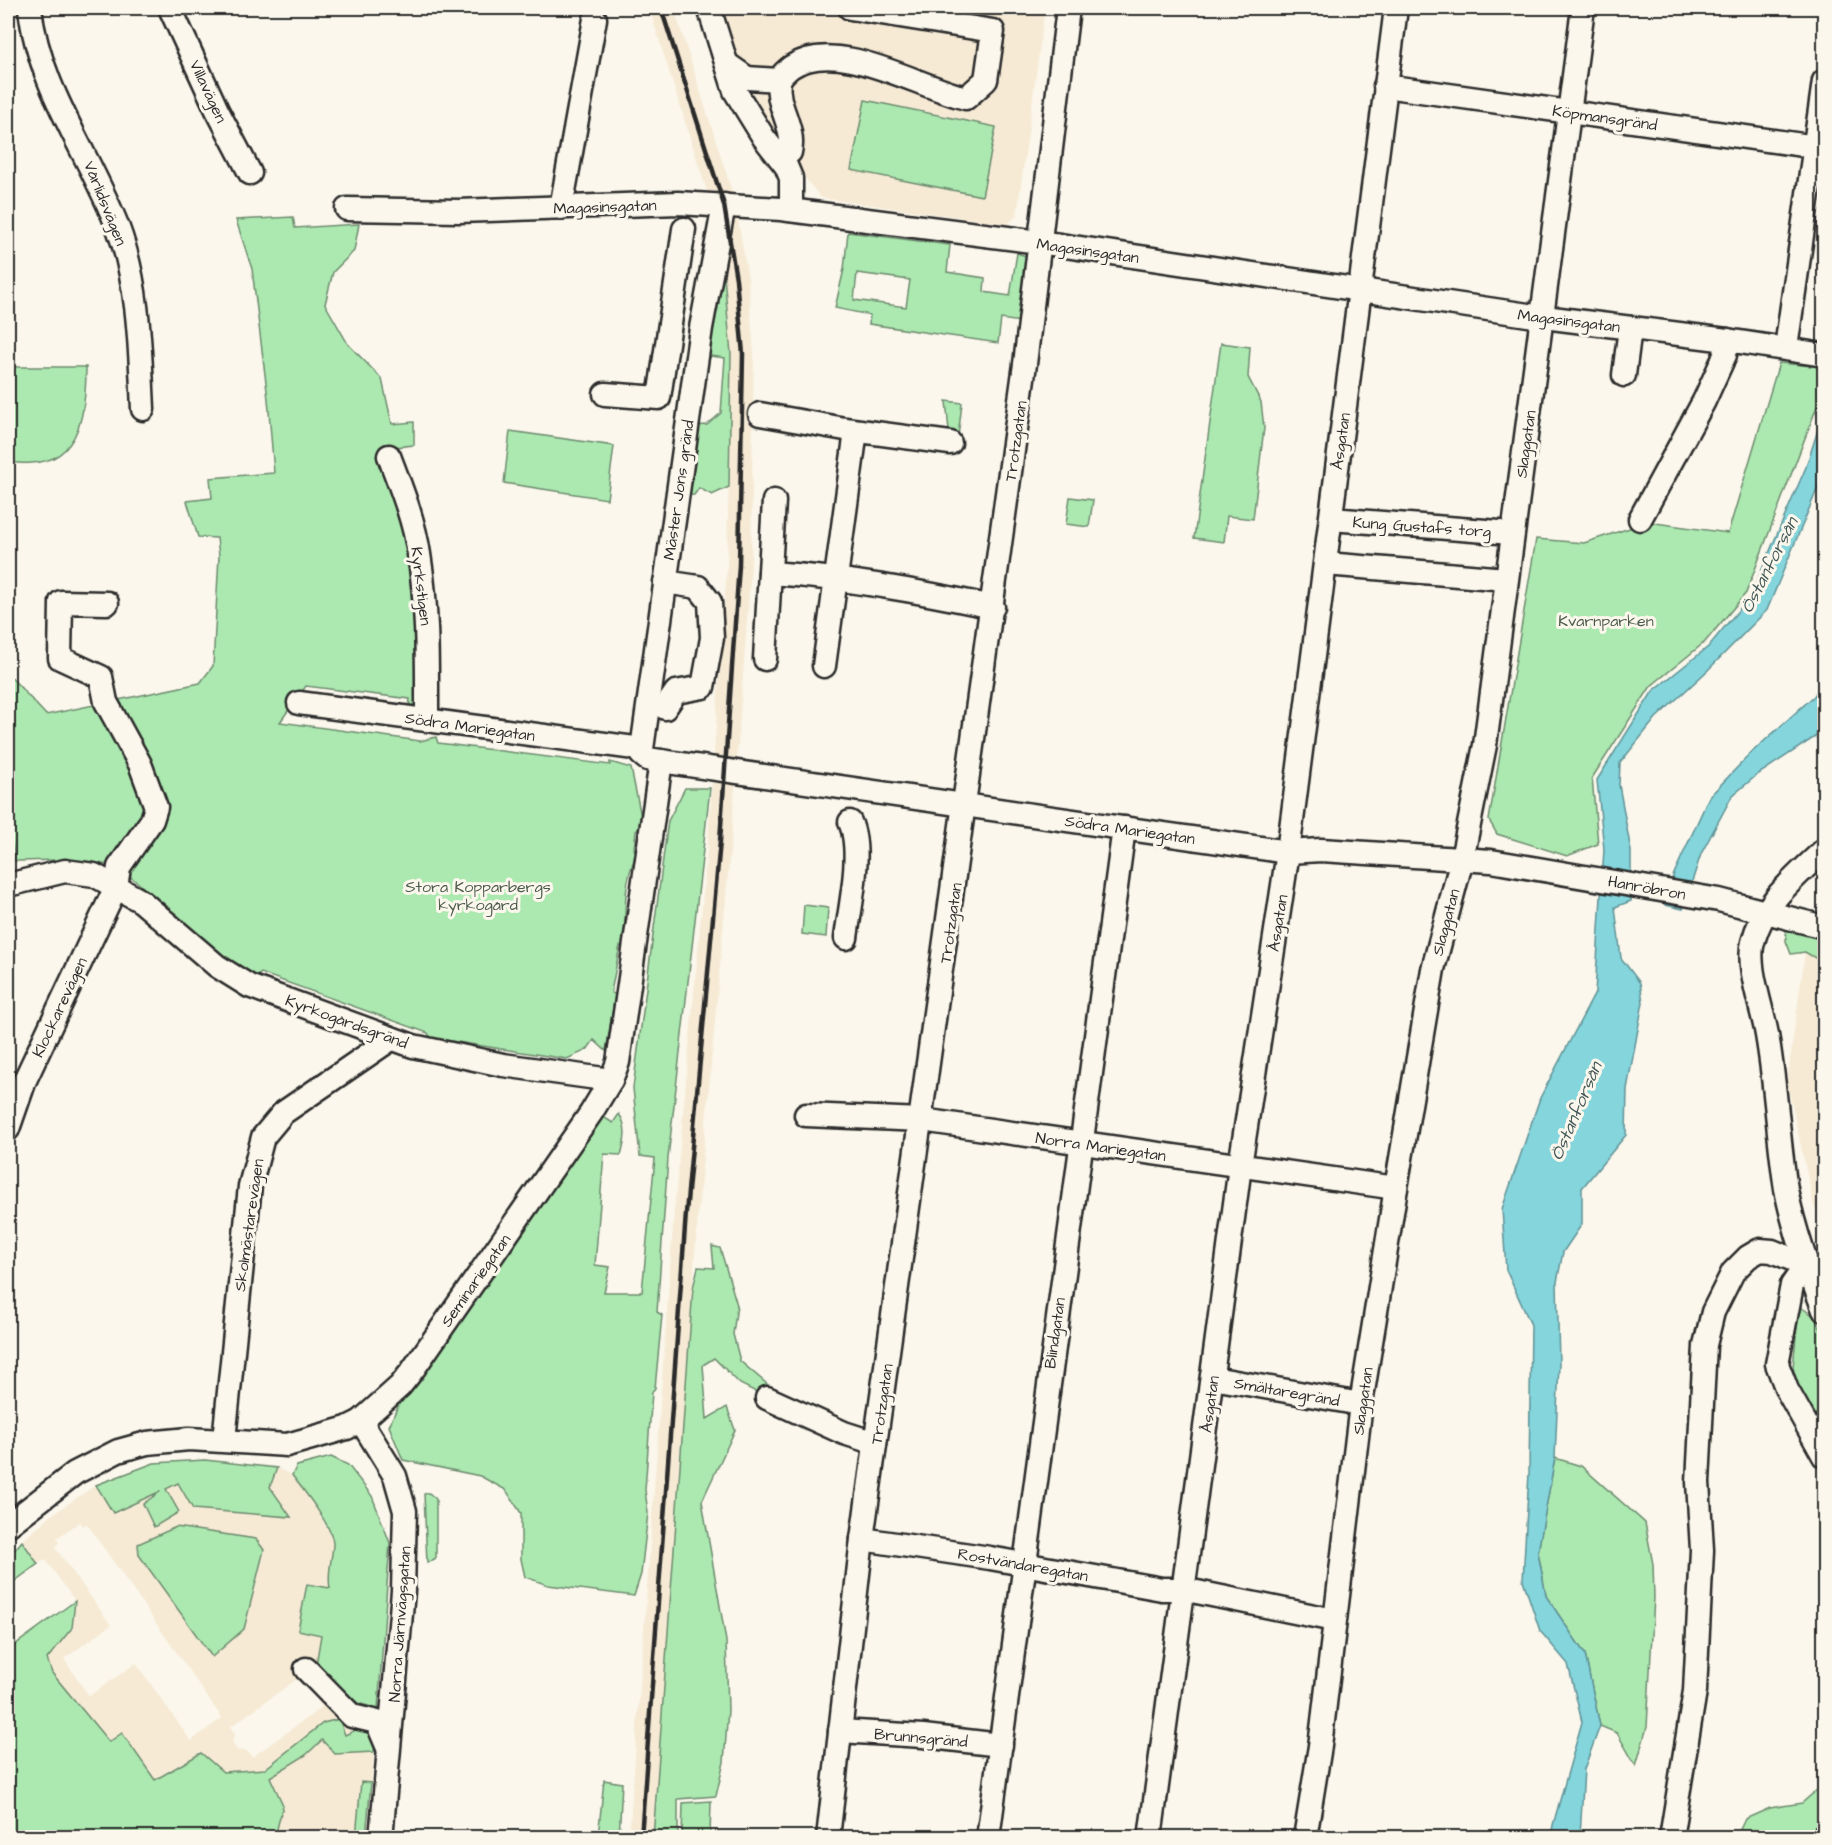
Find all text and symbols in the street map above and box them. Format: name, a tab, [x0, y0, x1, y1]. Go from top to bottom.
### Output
street label: Villavägen	[183, 56, 232, 127]
street label: Köpmansgränd	[1551, 100, 1659, 137]
street label: Vårlidsvägen	[77, 158, 132, 249]
street label: Magasinsgatan	[553, 194, 657, 221]
street label: Magasinsgatan	[1035, 233, 1141, 270]
street label: Magasinsgatan	[1516, 304, 1621, 339]
street label: Trotzgatan	[999, 399, 1034, 483]
street label: Slaggatan	[1510, 409, 1543, 480]
street label: Åsgatan	[1326, 411, 1357, 471]
street label: Mäster Jons gränd	[658, 419, 701, 562]
street label: Kung Gustafs torg	[1352, 511, 1492, 544]
water label: Östanforsån	[1735, 511, 1805, 617]
street label: Kyrkstigen	[404, 546, 437, 627]
park label: Kvarnparken	[1558, 610, 1654, 632]
street label: Södra Mariegatan	[403, 707, 536, 748]
street label: Södra Mariegatan	[1063, 810, 1196, 851]
street label: Hanröbron	[1606, 870, 1687, 906]
park label: Stora Kopparbergs kyrkogård	[405, 876, 551, 917]
street label: Trotzgatan	[934, 881, 969, 965]
street label: Slaggatan	[1427, 886, 1466, 958]
street label: Åsgatan	[1263, 893, 1294, 953]
street label: Klockarevägen	[27, 954, 94, 1061]
street label: Kyrkogårdsgränd	[282, 990, 411, 1055]
water label: Östanforsån	[1545, 1056, 1609, 1164]
street label: Norra Mariegatan	[1034, 1127, 1168, 1168]
street label: Skolmästarevägen	[229, 1157, 270, 1293]
street label: Seminariegatan	[436, 1230, 517, 1332]
street label: Blindgatan	[1039, 1296, 1072, 1370]
street label: Trotzgatan	[865, 1362, 900, 1446]
street label: Slaggatan	[1347, 1366, 1380, 1437]
street label: Smältaregränd	[1232, 1372, 1341, 1413]
street label: Åsgatan	[1195, 1374, 1226, 1434]
street label: Rostvändaregatan	[956, 1543, 1090, 1588]
street label: Norra Järnvägsgatan	[384, 1545, 417, 1703]
street label: Brunnsgränd	[873, 1723, 969, 1754]

